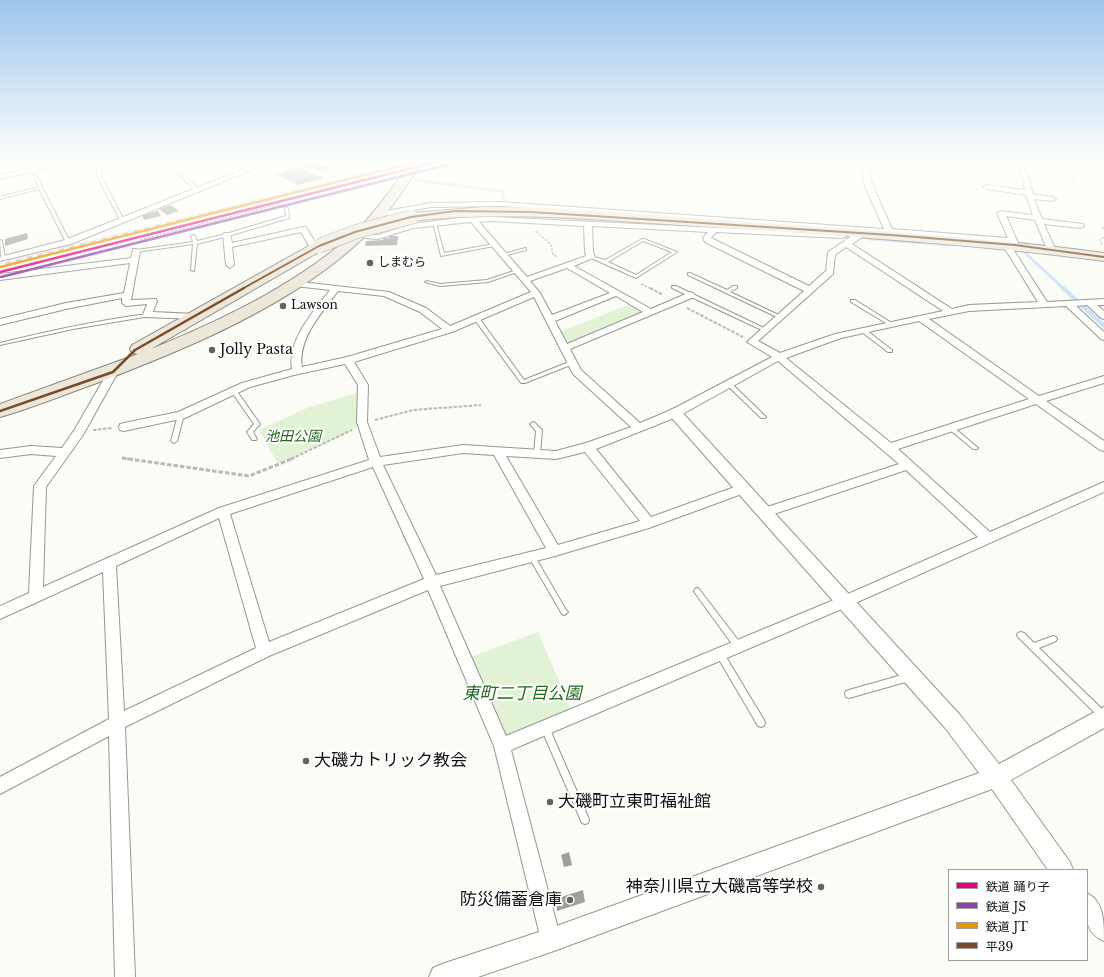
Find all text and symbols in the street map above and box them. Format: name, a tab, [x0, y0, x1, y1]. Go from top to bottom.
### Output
place label: しまむら	[378, 256, 426, 270]
marker: しまむら	[365, 258, 375, 268]
place label: Lawson	[291, 299, 338, 313]
marker: Lawson	[278, 301, 288, 311]
place label: Jolly Pasta	[220, 342, 293, 358]
marker: Jolly Pasta	[207, 345, 217, 355]
park label: 池田公園	[265, 429, 321, 445]
park label: 東町二丁目公園	[463, 684, 581, 704]
place label: 大磯カトリック教会	[314, 751, 467, 771]
marker: 大磯カトリック教会	[301, 756, 311, 766]
place label: 大磯町立東町福祉館	[558, 792, 711, 812]
marker: 大磯町立東町福祉館	[545, 797, 555, 807]
legend	[948, 869, 1088, 961]
place label: 神奈川県立大磯高等学校	[626, 877, 813, 897]
text: 鉄道 踊り子	[986, 879, 1049, 894]
marker: 神奈川県立大磯高等学校	[816, 882, 826, 892]
place label: 防災備蓄倉庫	[460, 890, 562, 910]
marker: 防災備蓄倉庫	[565, 895, 575, 905]
text: 鉄道 JS	[986, 899, 1026, 914]
text: 鉄道 JT	[986, 919, 1028, 934]
text: 平39	[986, 939, 1013, 954]

